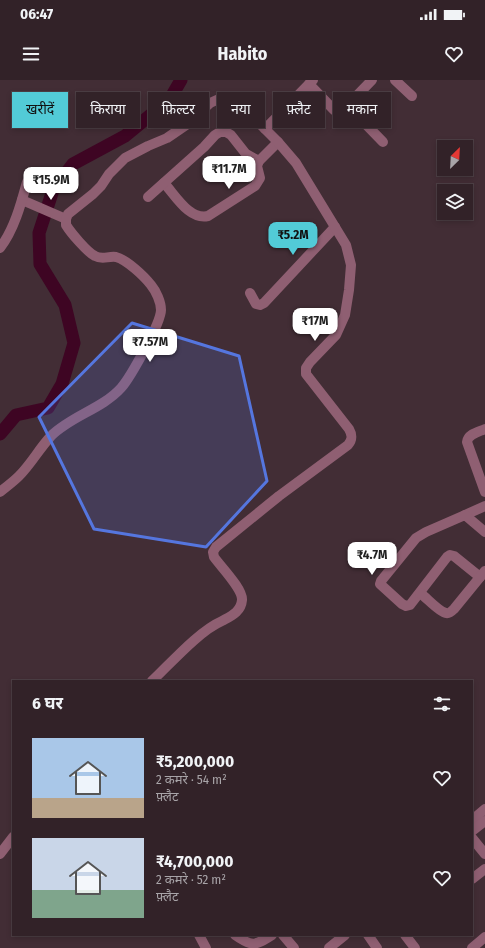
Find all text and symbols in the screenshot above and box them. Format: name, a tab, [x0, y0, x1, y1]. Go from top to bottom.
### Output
text: 06:47	[20, 5, 53, 23]
icon: menu	[20, 43, 42, 65]
text: Habito	[218, 43, 267, 65]
icon: heart	[443, 43, 465, 65]
chip: खरीदें	[12, 92, 68, 128]
chip: किराया	[76, 92, 140, 128]
chip: फ़िल्टर	[148, 92, 209, 128]
chip: नया	[217, 92, 265, 128]
chip: फ़्लैट	[273, 92, 325, 128]
chip: मकान	[333, 92, 391, 128]
north arrow	[437, 140, 473, 176]
map controls	[437, 140, 473, 220]
pin: ₹11.7M	[196, 156, 262, 190]
text: ₹11.7M	[212, 161, 247, 176]
pin: ₹15.9M	[18, 167, 84, 201]
text: ₹15.9M	[32, 172, 70, 187]
button: layers	[437, 184, 473, 220]
pin: ₹5.2M	[265, 222, 321, 256]
text: ₹5.2M	[277, 227, 309, 242]
pin: ₹17M	[291, 308, 339, 342]
text: ₹17M	[302, 313, 328, 328]
pin: ₹7.57M	[117, 329, 183, 363]
text: ₹7.57M	[132, 334, 168, 349]
pin: ₹4.7M	[344, 542, 400, 576]
text: ₹4.7M	[357, 547, 387, 562]
text: 6 घर	[32, 693, 63, 714]
icon: filters	[431, 693, 453, 715]
text: ₹5,200,000	[156, 751, 234, 772]
icon: home	[64, 754, 112, 802]
icon: heart	[431, 767, 453, 789]
text: 2 कमरे · 54 m²	[156, 772, 227, 787]
text: फ़्लैट	[156, 789, 179, 804]
text: ₹4,700,000	[156, 851, 234, 872]
icon: home	[64, 854, 112, 902]
icon: heart	[431, 867, 453, 889]
text: 2 कमरे · 52 m²	[156, 872, 226, 887]
text: फ़्लैट	[156, 889, 179, 904]

